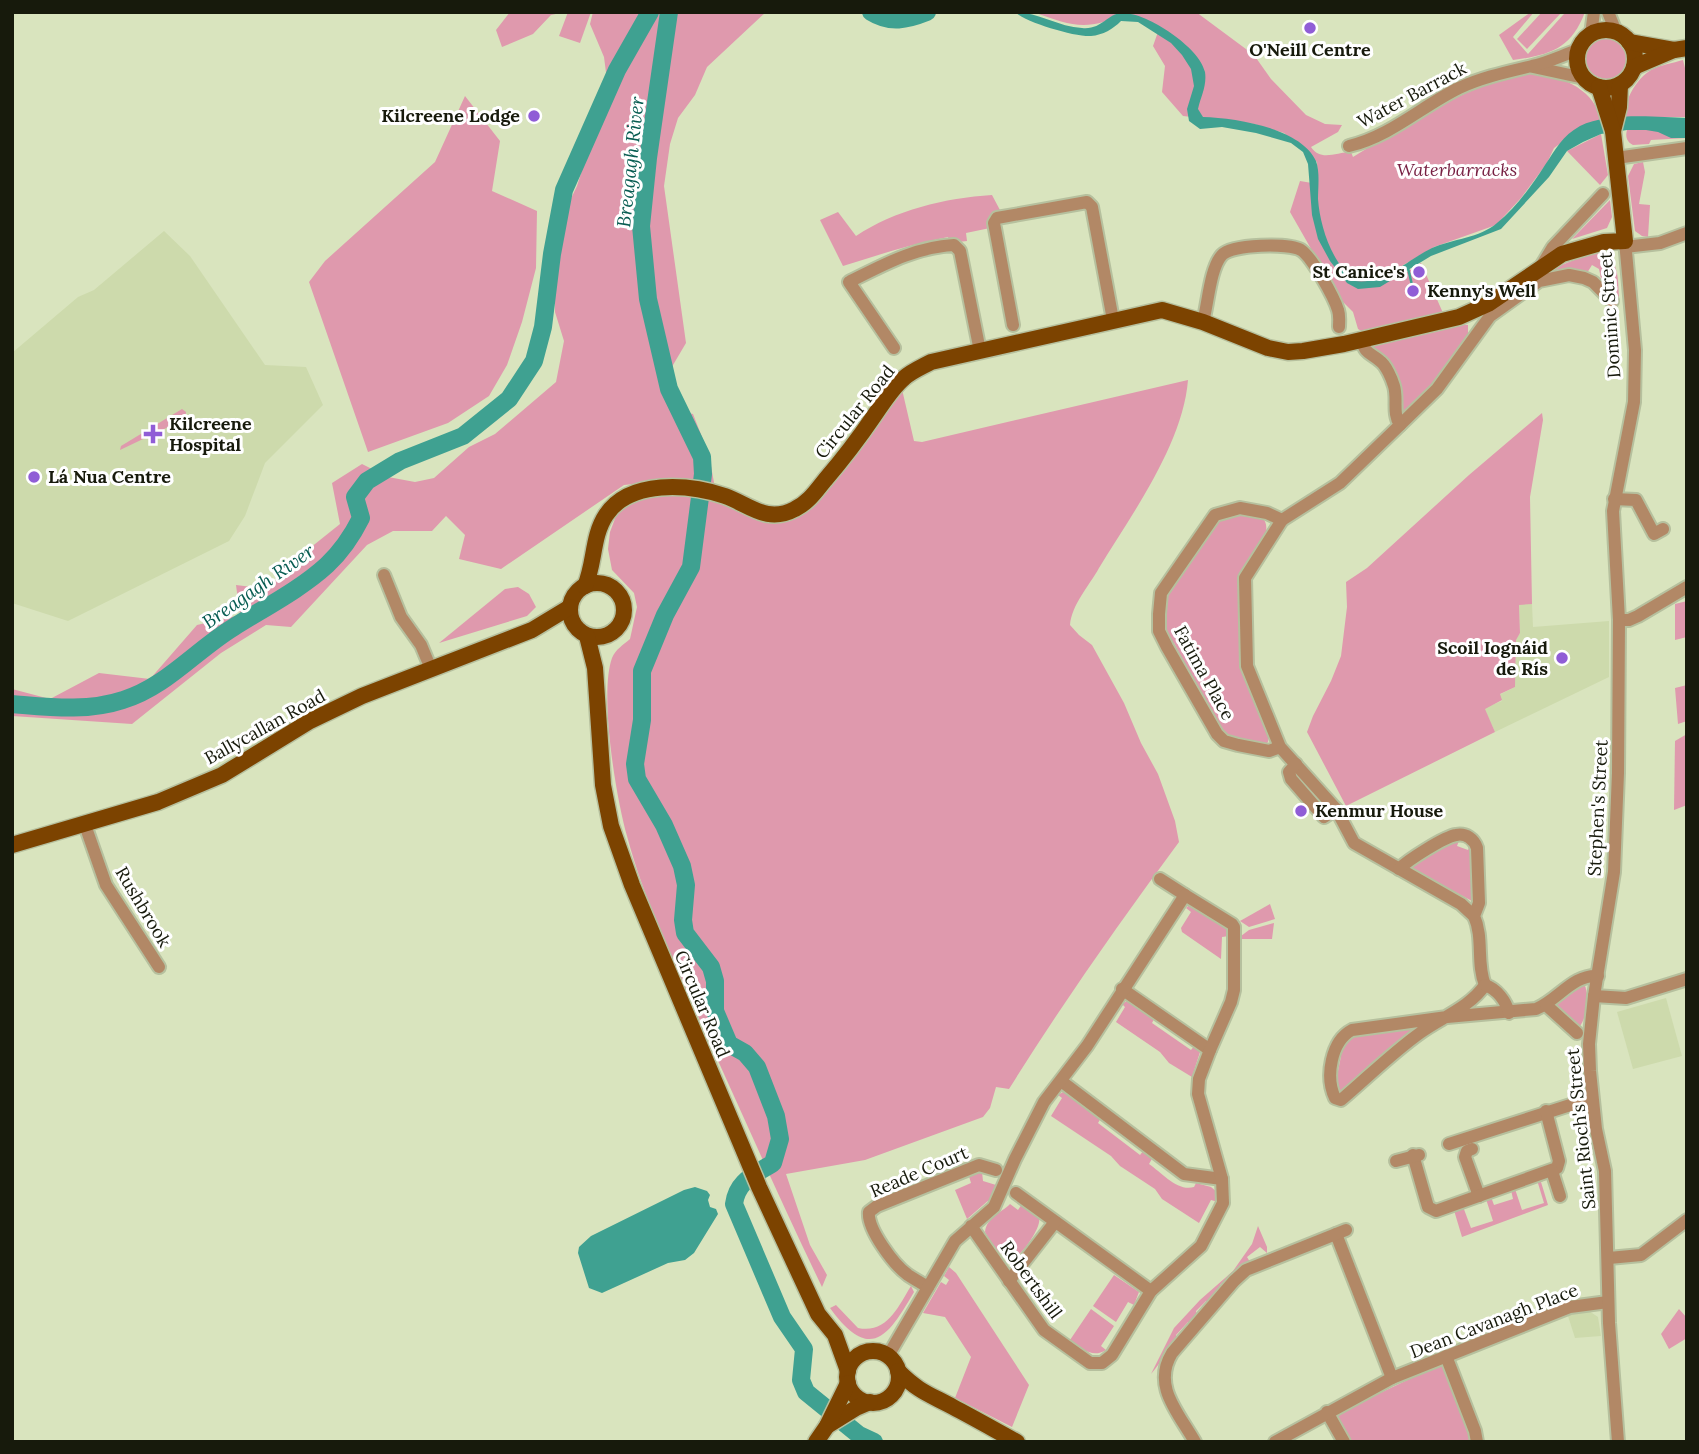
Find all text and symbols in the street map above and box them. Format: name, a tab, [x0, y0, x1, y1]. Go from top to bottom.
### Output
marker: O'Neill Centre	[1302, 20, 1318, 36]
place label: O'Neill Centre	[1249, 38, 1371, 61]
street label: Water Barrack	[1353, 56, 1470, 133]
water label: Breagagh River	[611, 95, 649, 229]
place label: Kilcreene Lodge	[381, 104, 520, 127]
marker: Kilcreene Lodge	[526, 108, 542, 124]
park label: Waterbarracks	[1397, 158, 1517, 181]
street label: Dominic Street	[1594, 251, 1625, 379]
place label: St Canice's	[1312, 260, 1405, 283]
marker: St Canice's	[1411, 264, 1427, 280]
place label: Kenny's Well	[1427, 279, 1537, 302]
marker: Kenny's Well	[1405, 283, 1421, 299]
street label: Circular Road	[810, 360, 900, 463]
place label: Kilcreene Hospital	[169, 412, 252, 456]
marker: Kilcreene Hospital	[143, 424, 163, 444]
place label: Lá Nua Centre	[48, 465, 171, 488]
marker: Lá Nua Centre	[26, 469, 42, 485]
water label: Breagagh River	[197, 538, 319, 634]
street label: Fatima Place	[1169, 621, 1240, 724]
place label: Scoil Iognáid de Rís	[1437, 636, 1548, 680]
marker: Scoil Iognáid de Rís	[1554, 650, 1570, 666]
street label: Ballycallan Road	[200, 684, 330, 769]
street label: Stephen's Street	[1582, 739, 1613, 877]
place label: Kenmur House	[1315, 799, 1444, 822]
marker: Kenmur House	[1293, 803, 1309, 819]
street label: Rushbrook	[110, 862, 177, 952]
street label: Circular Road	[670, 947, 735, 1061]
street label: Saint Rioch's Street	[1561, 1047, 1600, 1211]
street label: Reade Court	[866, 1141, 971, 1202]
street label: Robertshill	[995, 1236, 1067, 1323]
street label: Dean Cavanagh Place	[1406, 1278, 1581, 1363]

